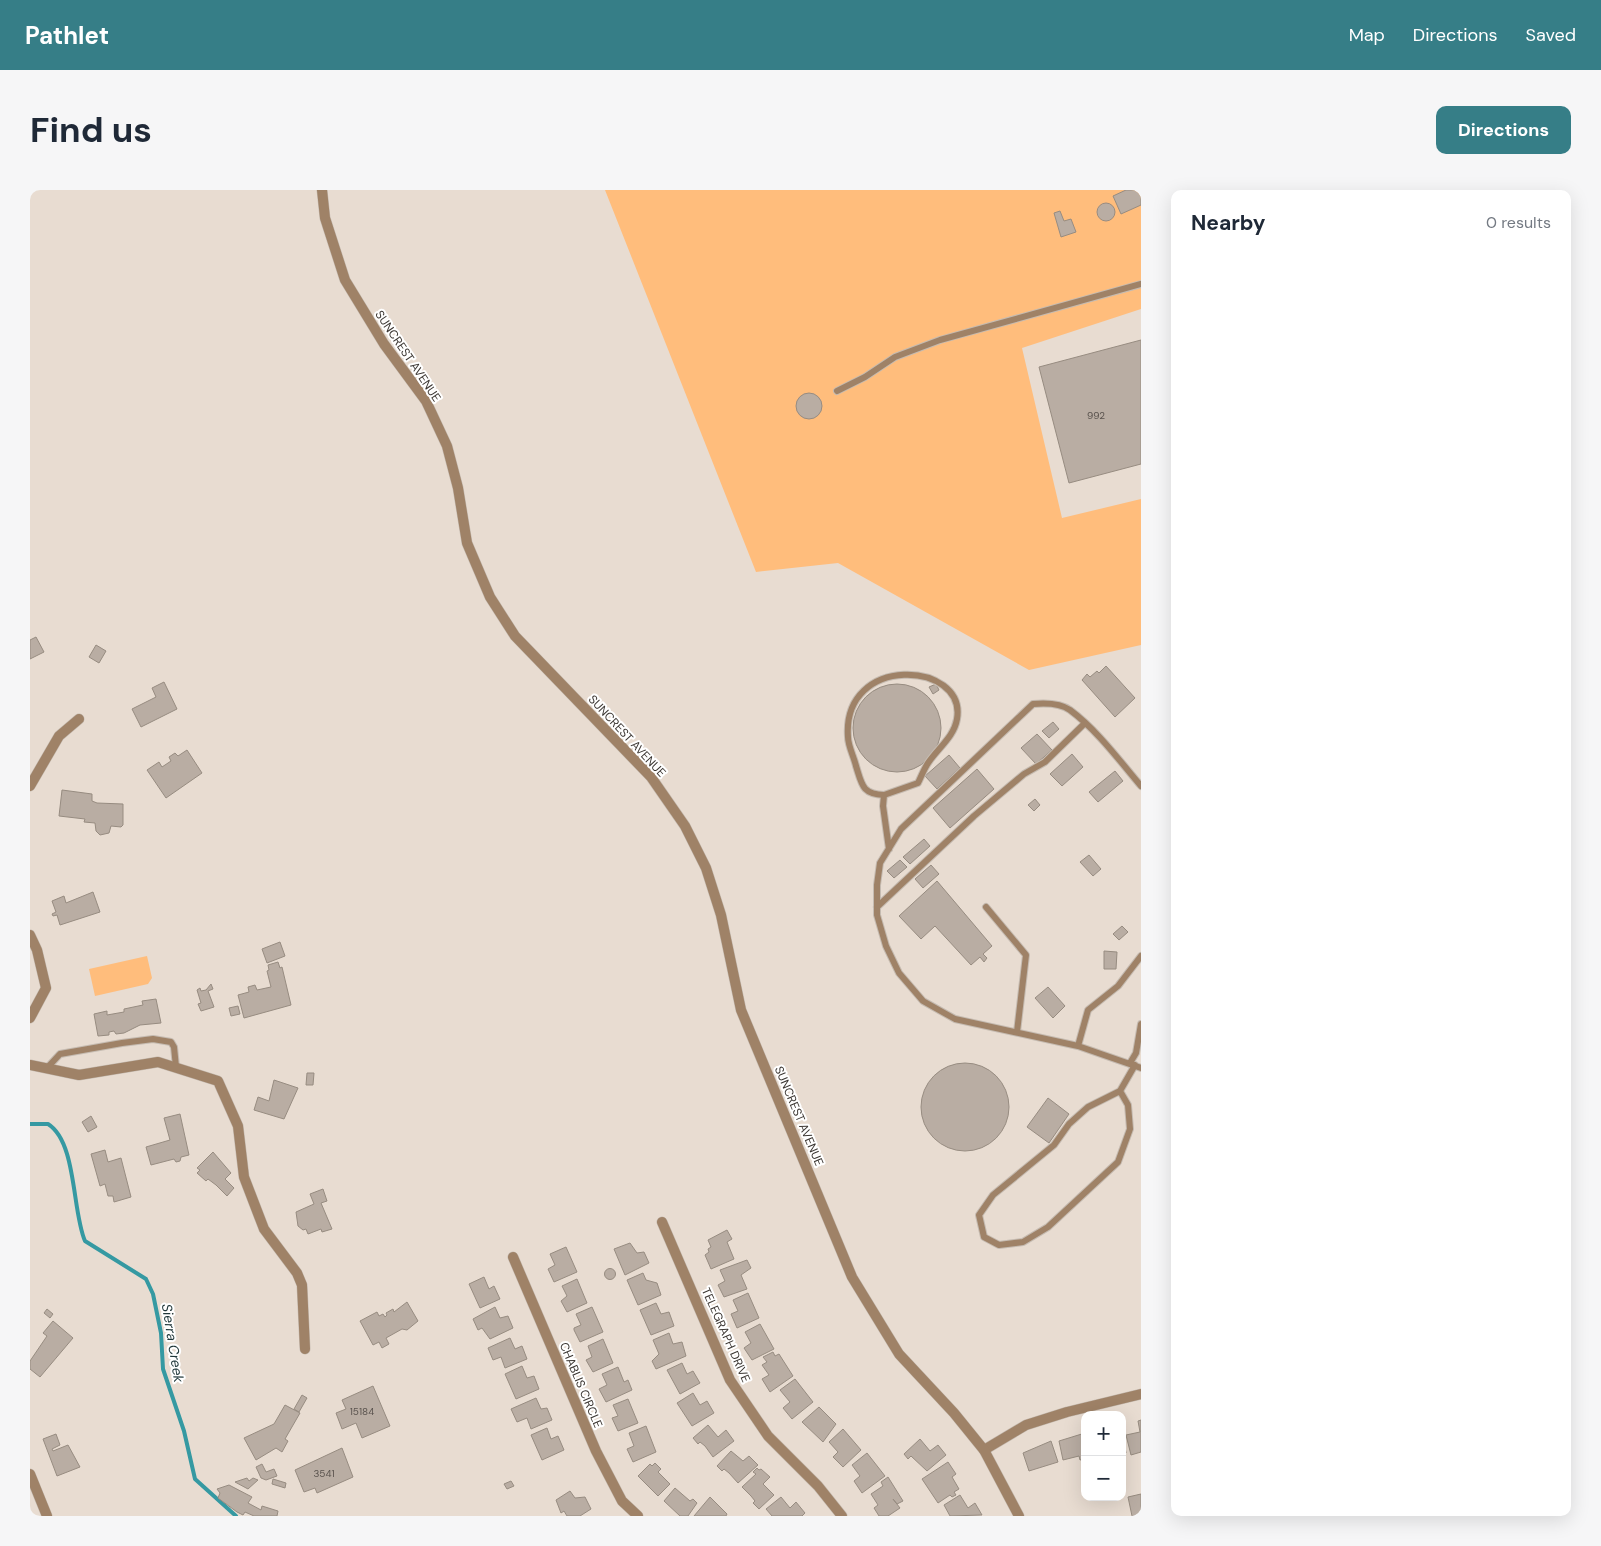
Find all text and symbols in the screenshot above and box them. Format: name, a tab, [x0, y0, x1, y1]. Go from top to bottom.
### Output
text: Pathlet	[25, 20, 109, 51]
text: Map	[1349, 23, 1385, 47]
text: Directions	[1413, 23, 1498, 47]
text: Saved	[1526, 23, 1576, 47]
button: Directions	[1436, 106, 1571, 154]
text: Find us	[30, 107, 152, 153]
text: Nearby	[1191, 209, 1265, 237]
text: 0 results	[1486, 212, 1551, 233]
street label: SUNCREST AVENUE	[371, 307, 445, 405]
house number: 992	[1087, 409, 1105, 422]
street label: SUNCREST AVENUE	[585, 691, 669, 781]
street label: SUNCREST AVENUE	[771, 1064, 827, 1169]
street label: TELEGRAPH DRIVE	[698, 1285, 754, 1385]
water label: Sierra Creek	[158, 1302, 188, 1385]
street label: CHABLIS CIRCLE	[556, 1340, 606, 1430]
house number: 15184	[350, 1405, 374, 1418]
map controls	[1081, 1411, 1126, 1501]
button: +	[1081, 1411, 1126, 1456]
button: −	[1081, 1456, 1126, 1501]
house number: 3541	[313, 1467, 335, 1480]

